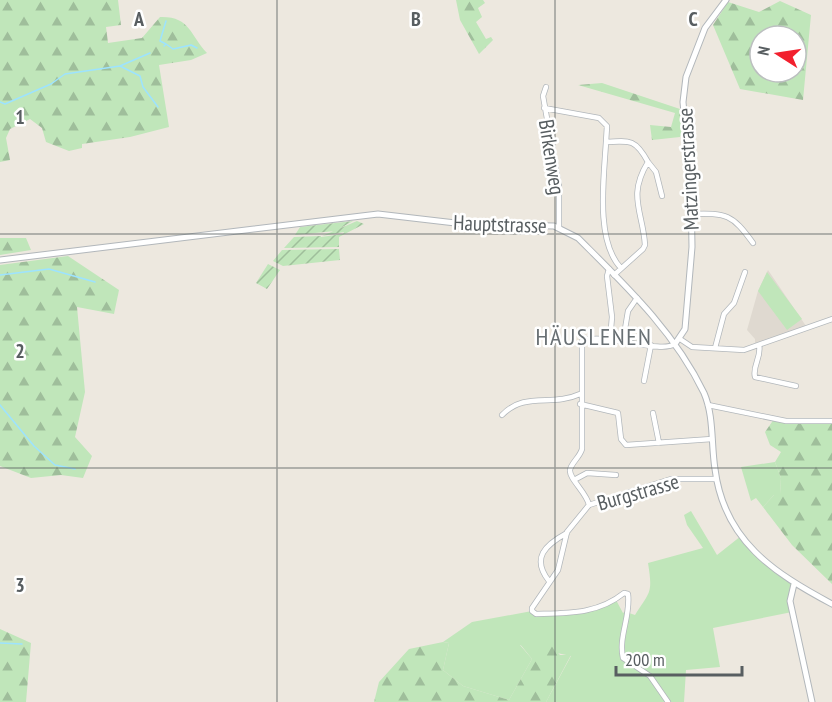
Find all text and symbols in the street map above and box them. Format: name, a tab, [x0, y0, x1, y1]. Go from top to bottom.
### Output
text: A	[133, 6, 145, 32]
text: B	[411, 6, 421, 32]
text: C	[688, 6, 698, 32]
north arrow	[748, 24, 808, 84]
text: N	[753, 45, 774, 57]
text: 1	[15, 104, 25, 130]
street label: Matzingerstrasse	[671, 107, 705, 231]
street label: Birkenweg	[533, 117, 571, 197]
street label: Hauptstrasse	[453, 209, 547, 239]
district label: HÄUSLENEN	[536, 321, 652, 352]
text: 2	[15, 338, 25, 364]
street label: Burgstrasse	[594, 467, 682, 517]
text: 3	[15, 572, 25, 598]
scale bar	[616, 639, 742, 677]
text: 200 m	[625, 648, 665, 671]

